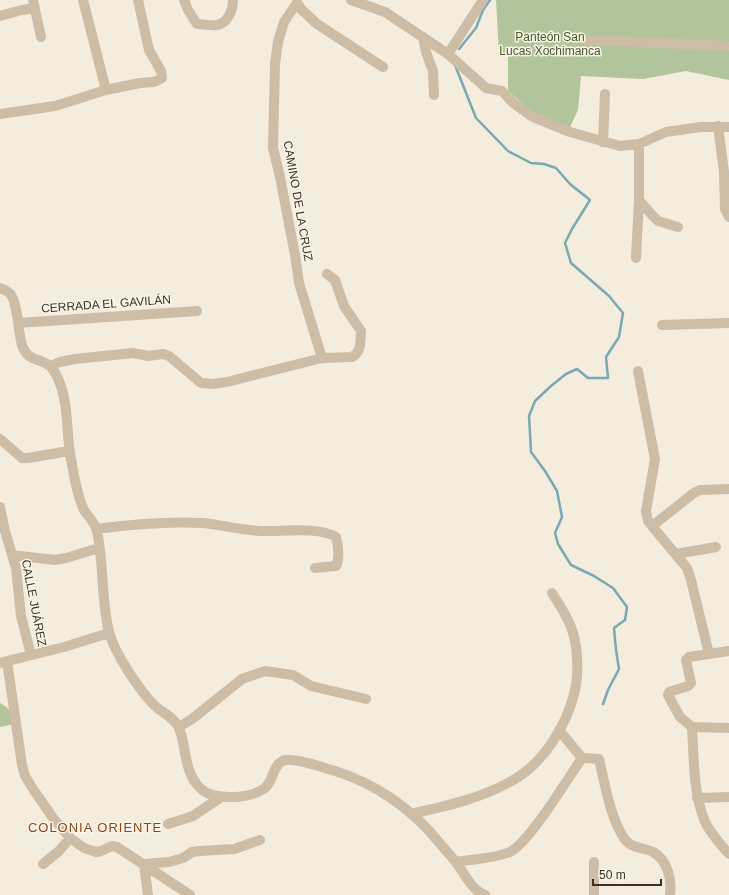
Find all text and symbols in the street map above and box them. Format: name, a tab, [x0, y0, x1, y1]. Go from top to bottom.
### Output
park label: Panteón San Lucas Xochimanca	[499, 30, 601, 58]
street label: CAMINO DE LA CRUZ	[281, 140, 315, 262]
street label: CERRADA EL GAVILÁN	[41, 291, 171, 316]
street label: CALLE JUÁREZ	[19, 558, 50, 648]
district label: COLONIA ORIENTE	[28, 820, 162, 835]
scale bar	[593, 861, 661, 887]
text: 50 m	[599, 868, 626, 882]

